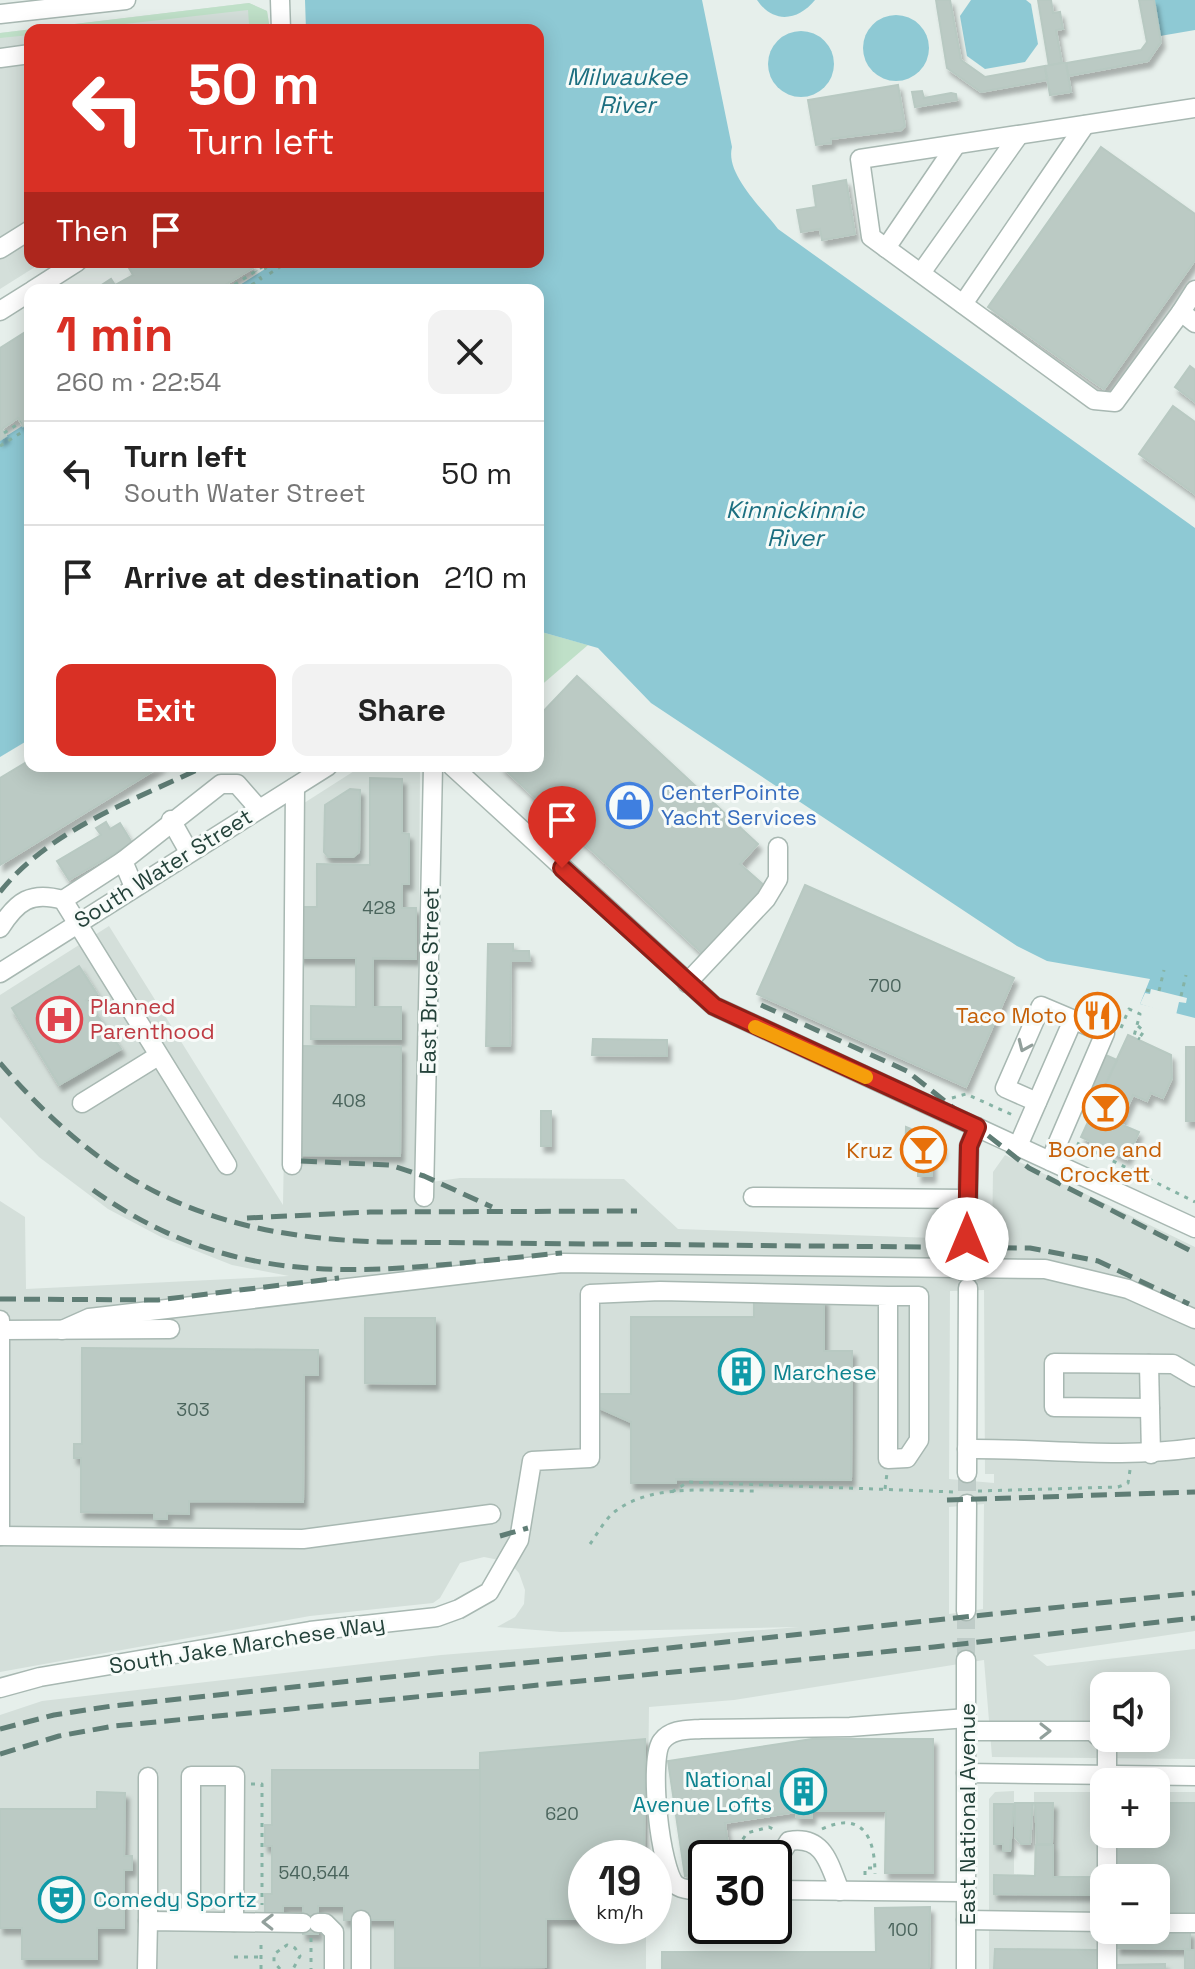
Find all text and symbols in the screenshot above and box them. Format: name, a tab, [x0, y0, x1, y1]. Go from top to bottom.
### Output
text: 50 m	[188, 49, 320, 120]
icon: left	[56, 56, 160, 160]
water label: Milwaukee River	[567, 61, 688, 120]
text: Turn left	[188, 119, 335, 165]
icon: arrive	[144, 208, 188, 252]
text: Then	[56, 211, 128, 250]
text: 1 min	[56, 304, 173, 365]
button: close	[428, 310, 512, 394]
text: 260 m · 22:54	[56, 365, 221, 399]
text: Turn left	[124, 437, 247, 476]
icon: left	[56, 451, 100, 495]
text: 50 m	[441, 454, 512, 493]
text: South Water Street	[124, 476, 366, 510]
water label: Kinnickinnic River	[726, 494, 866, 553]
icon: arrive	[56, 555, 100, 599]
text: Arrive at destination	[124, 558, 420, 597]
text: 210 m	[444, 558, 527, 597]
button: Exit	[56, 664, 276, 756]
button: Share	[292, 664, 512, 756]
place label: CenterPointe Yacht Services	[661, 778, 817, 831]
shop icon: CenterPointe Yacht Services	[606, 781, 654, 829]
pin	[528, 786, 596, 868]
icon: arrive	[540, 798, 584, 842]
street label: South Water Street	[69, 802, 257, 934]
street label: East Bruce Street	[413, 887, 445, 1075]
house number: 428	[362, 896, 396, 919]
house number: 700	[868, 974, 902, 997]
restaurant icon: Taco Moto	[1074, 991, 1122, 1039]
place label: Planned Parenthood	[90, 992, 215, 1045]
hospital icon: Planned Parenthood	[35, 995, 83, 1043]
place label: Taco Moto	[956, 1001, 1067, 1029]
one-way arrow	[1018, 1038, 1034, 1052]
bar icon: Boone and Crockett	[1081, 1084, 1129, 1132]
house number: 408	[332, 1089, 366, 1112]
bar icon: Kruz	[900, 1126, 948, 1174]
place label: Boone and Crockett	[1048, 1135, 1162, 1188]
place label: Kruz	[846, 1136, 893, 1164]
position arrow	[925, 1197, 1009, 1281]
building icon: Marchese	[718, 1348, 766, 1396]
place label: Marchese	[773, 1358, 877, 1386]
house number: 303	[176, 1398, 210, 1421]
street label: South Jake Marchese Way	[107, 1608, 387, 1680]
map controls	[1090, 1672, 1170, 1944]
button: sound	[1090, 1672, 1170, 1752]
street label: East National Avenue	[953, 1703, 981, 1925]
one-way arrow	[1039, 1722, 1052, 1740]
place label: National Avenue Lofts	[632, 1765, 772, 1818]
building icon: National Avenue Lofts	[779, 1768, 827, 1816]
button: +	[1090, 1768, 1170, 1848]
house number: 620	[545, 1802, 579, 1825]
speed limit sign: 30	[688, 1840, 792, 1944]
text: 19	[599, 1856, 641, 1907]
house number: 540,544	[278, 1861, 350, 1884]
button: −	[1090, 1864, 1170, 1944]
theatre icon: Comedy Sportz	[38, 1875, 86, 1923]
place label: Comedy Sportz	[93, 1885, 257, 1913]
text: km/h	[596, 1899, 644, 1925]
one-way arrow	[261, 1914, 274, 1931]
house number: 100	[888, 1918, 918, 1941]

